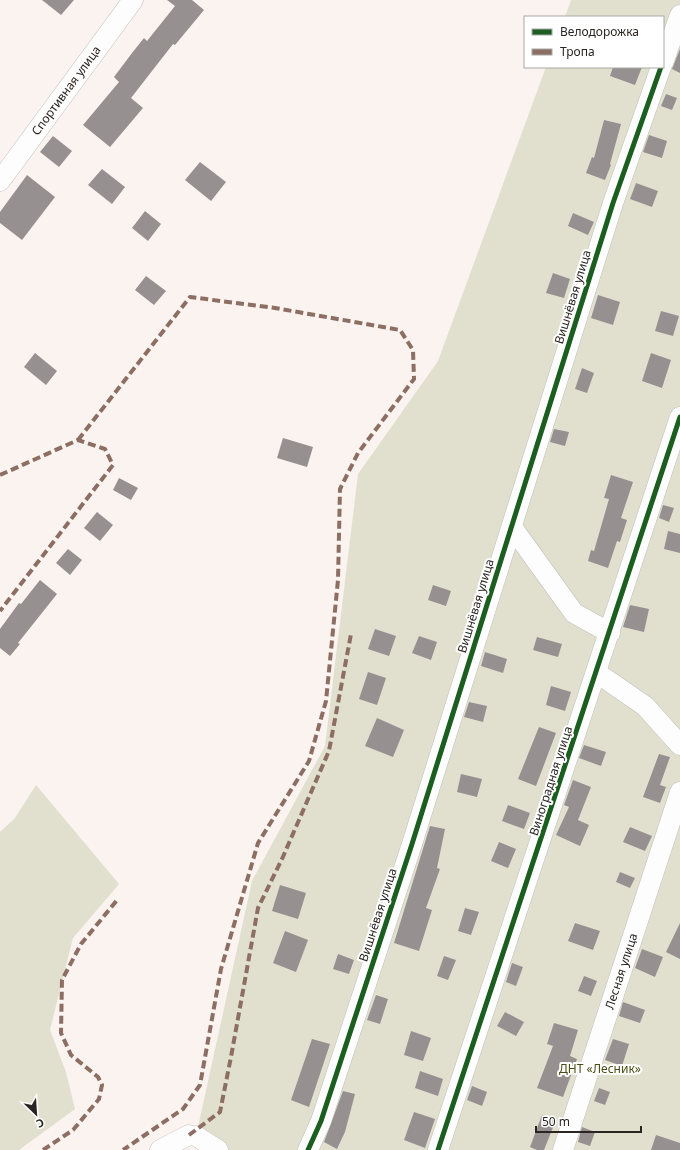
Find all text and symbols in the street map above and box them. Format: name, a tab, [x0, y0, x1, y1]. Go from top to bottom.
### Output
legend	[524, 16, 664, 68]
text: Велодорожка	[560, 23, 639, 40]
street label: Спортивная улица	[27, 42, 105, 139]
text: Тропа	[560, 43, 595, 60]
street label: Вишнёвая улица	[550, 248, 595, 346]
street label: Вишнёвая улица	[453, 557, 498, 655]
street label: Виноградная улица	[525, 724, 576, 838]
street label: Вишнёвая улица	[354, 866, 401, 964]
street label: Лесная улица	[601, 931, 641, 1011]
park label: ДНТ «Лесник»	[559, 1060, 641, 1077]
north arrow	[16, 1094, 56, 1134]
scale bar	[536, 1108, 641, 1134]
text: 50 m	[542, 1113, 570, 1130]
text: С	[34, 1115, 47, 1132]

